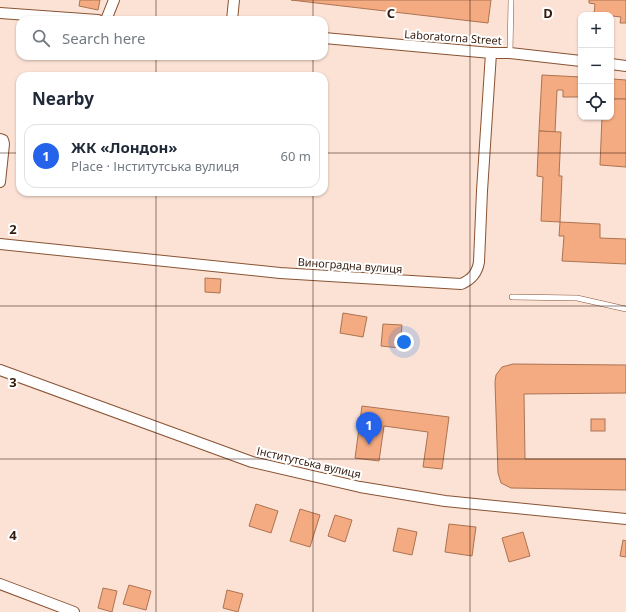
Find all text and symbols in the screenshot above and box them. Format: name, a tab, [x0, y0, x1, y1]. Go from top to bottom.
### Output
text: C	[387, 4, 395, 22]
text: D	[543, 4, 553, 22]
map controls	[578, 12, 614, 120]
button: +	[578, 12, 614, 48]
search box	[16, 16, 328, 60]
street label: Laboratorna Street	[404, 26, 502, 48]
icon: search	[30, 27, 52, 49]
text: Search here	[62, 28, 145, 48]
button: −	[578, 48, 614, 84]
button: locate	[578, 84, 614, 120]
text: Nearby	[32, 87, 94, 110]
text: ЖК «Лондон»	[71, 137, 178, 157]
text: 1	[42, 147, 50, 165]
text: 60 m	[281, 147, 311, 165]
text: Place · Інститутська вулиця	[71, 157, 239, 175]
text: 2	[9, 220, 17, 238]
street label: Виноградна вулиця	[297, 254, 403, 276]
your location	[394, 332, 414, 352]
text: 3	[9, 373, 17, 391]
pin: 1	[356, 412, 382, 445]
street label: Інститутська вулиця	[255, 443, 363, 481]
text: 4	[9, 526, 17, 544]

